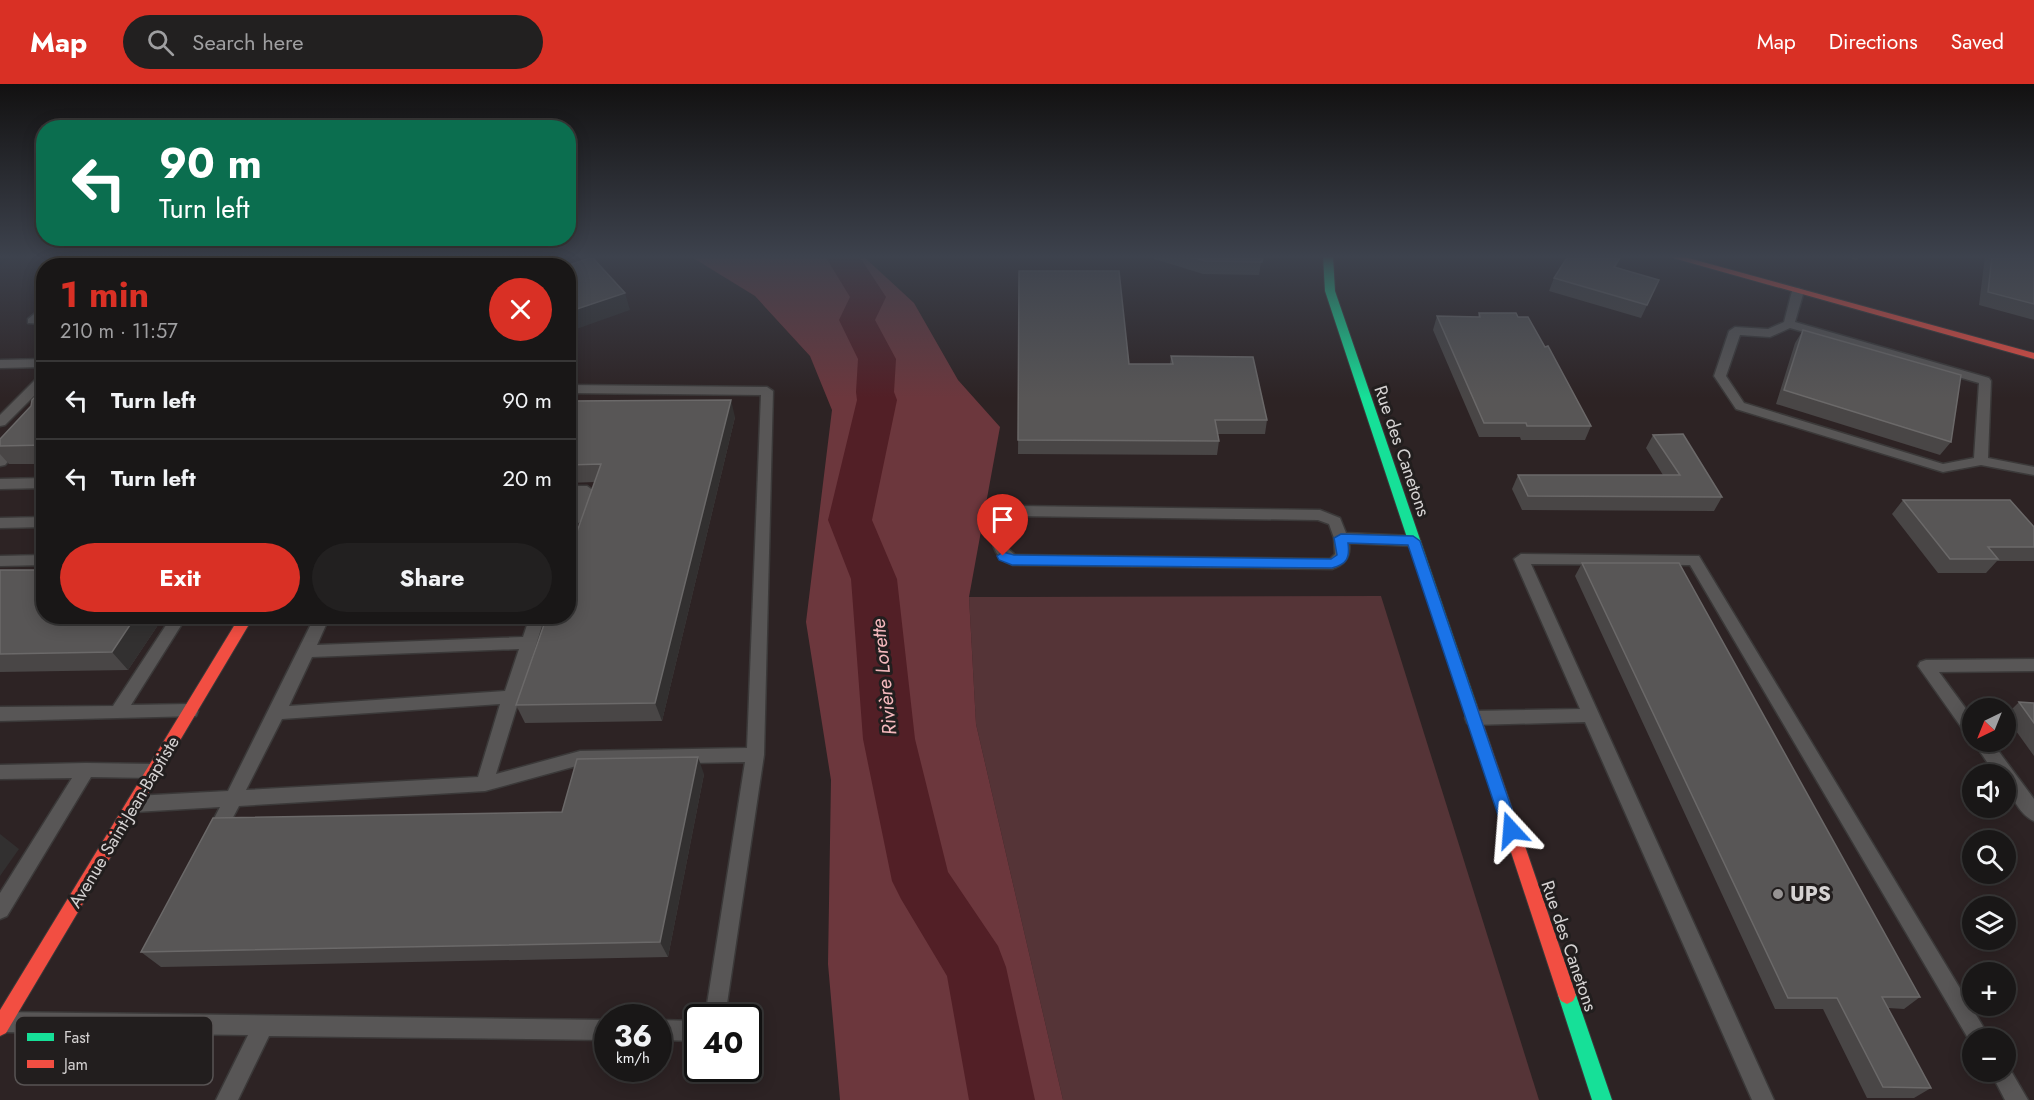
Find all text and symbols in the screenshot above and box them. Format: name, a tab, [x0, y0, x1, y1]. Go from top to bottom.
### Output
search box	[123, 15, 543, 69]
text: Map	[30, 22, 87, 63]
icon: search	[144, 26, 177, 59]
text: Search here	[192, 26, 304, 58]
text: Map	[1757, 27, 1796, 57]
text: Directions	[1829, 27, 1918, 57]
text: Saved	[1951, 27, 2004, 57]
text: 90 m	[159, 133, 262, 194]
icon: left	[60, 144, 138, 222]
text: Turn left	[159, 189, 249, 228]
text: 1 min	[60, 268, 149, 320]
button: close	[489, 278, 552, 341]
text: 210 m · 11:57	[60, 317, 178, 346]
street label: Rue des Canetons	[1367, 382, 1437, 520]
icon: left	[60, 384, 93, 417]
text: Turn left	[111, 384, 196, 416]
text: 90 m	[502, 384, 552, 416]
icon: left	[60, 462, 93, 495]
text: Turn left	[111, 462, 196, 494]
text: 20 m	[503, 462, 552, 494]
pin	[977, 494, 1028, 556]
icon: arrive	[986, 503, 1019, 536]
button: Exit	[60, 543, 300, 612]
button: Share	[312, 543, 552, 612]
water label: Rivière Lorette	[863, 617, 905, 737]
north arrow	[1962, 698, 2016, 752]
map controls	[1962, 698, 2016, 1082]
street label: Avenue Saint-Jean-Baptiste	[62, 731, 186, 913]
button: sound	[1962, 764, 2016, 818]
position arrow	[1479, 798, 1543, 862]
button: search	[1962, 830, 2016, 884]
street label: Rue des Canetons	[1534, 877, 1604, 1015]
place label: UPS	[1790, 879, 1831, 909]
marker: UPS	[1771, 887, 1785, 901]
button: layers	[1962, 896, 2016, 950]
button: +	[1962, 962, 2016, 1016]
speed limit sign: 40	[684, 1004, 762, 1082]
text: 36	[614, 1014, 652, 1057]
legend	[15, 1016, 213, 1085]
text: Fast	[64, 1026, 90, 1049]
button: −	[1962, 1028, 2016, 1082]
text: km/h	[616, 1047, 650, 1069]
text: Jam	[62, 1053, 88, 1076]

